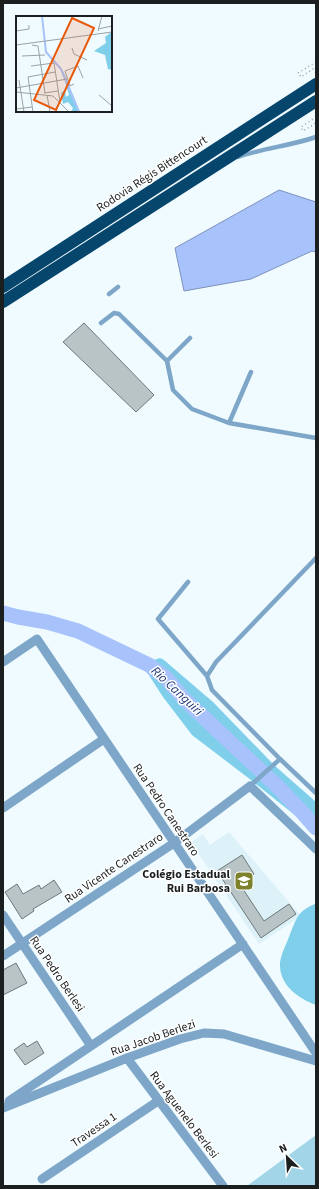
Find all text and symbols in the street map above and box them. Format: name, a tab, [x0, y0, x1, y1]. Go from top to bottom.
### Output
inset map	[16, 16, 112, 112]
street label: Rodovia Régis Bittencourt	[93, 132, 211, 216]
water label: Rio Canguiri	[147, 662, 208, 720]
street label: Rua Pedro Canestraro	[129, 760, 203, 860]
street label: Rua Vicente Canestraro	[61, 829, 167, 907]
place label: Colégio Estadual Rui Barbosa	[142, 866, 231, 897]
school or university icon: Colégio Estadual Rui Barbosa	[233, 870, 255, 892]
street label: Rua Pedro Berlesi	[25, 933, 89, 1015]
street label: Rua Jacob Berlezi	[108, 1016, 198, 1060]
street label: Rua Aguenelo Berlesi	[145, 1068, 223, 1162]
street label: Travessa 1	[68, 1108, 120, 1152]
north arrow	[267, 1137, 307, 1177]
text: N	[276, 1140, 289, 1157]

